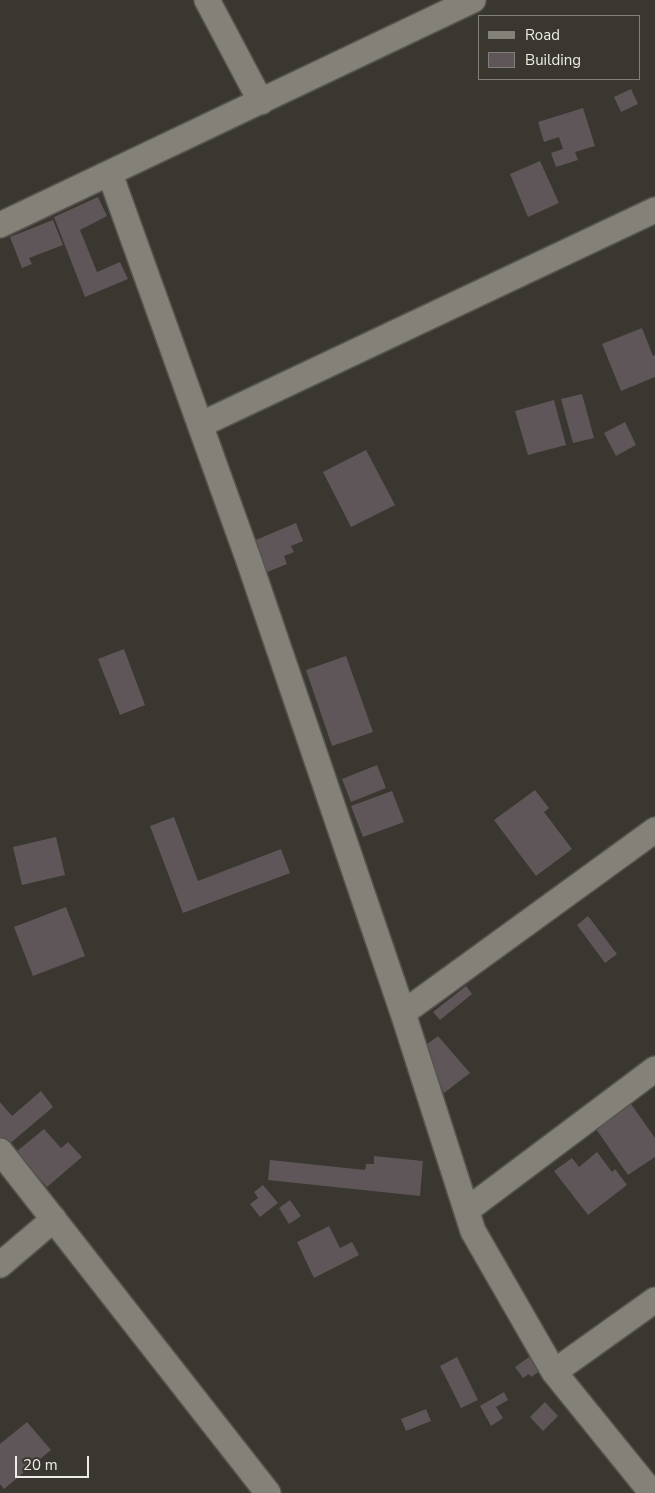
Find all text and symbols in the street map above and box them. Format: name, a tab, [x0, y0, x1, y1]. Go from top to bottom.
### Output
legend	[478, 15, 640, 80]
text: Road	[525, 25, 560, 45]
text: Building	[525, 50, 581, 70]
scale bar	[18, 1446, 91, 1478]
text: 20 m	[23, 1455, 58, 1475]

